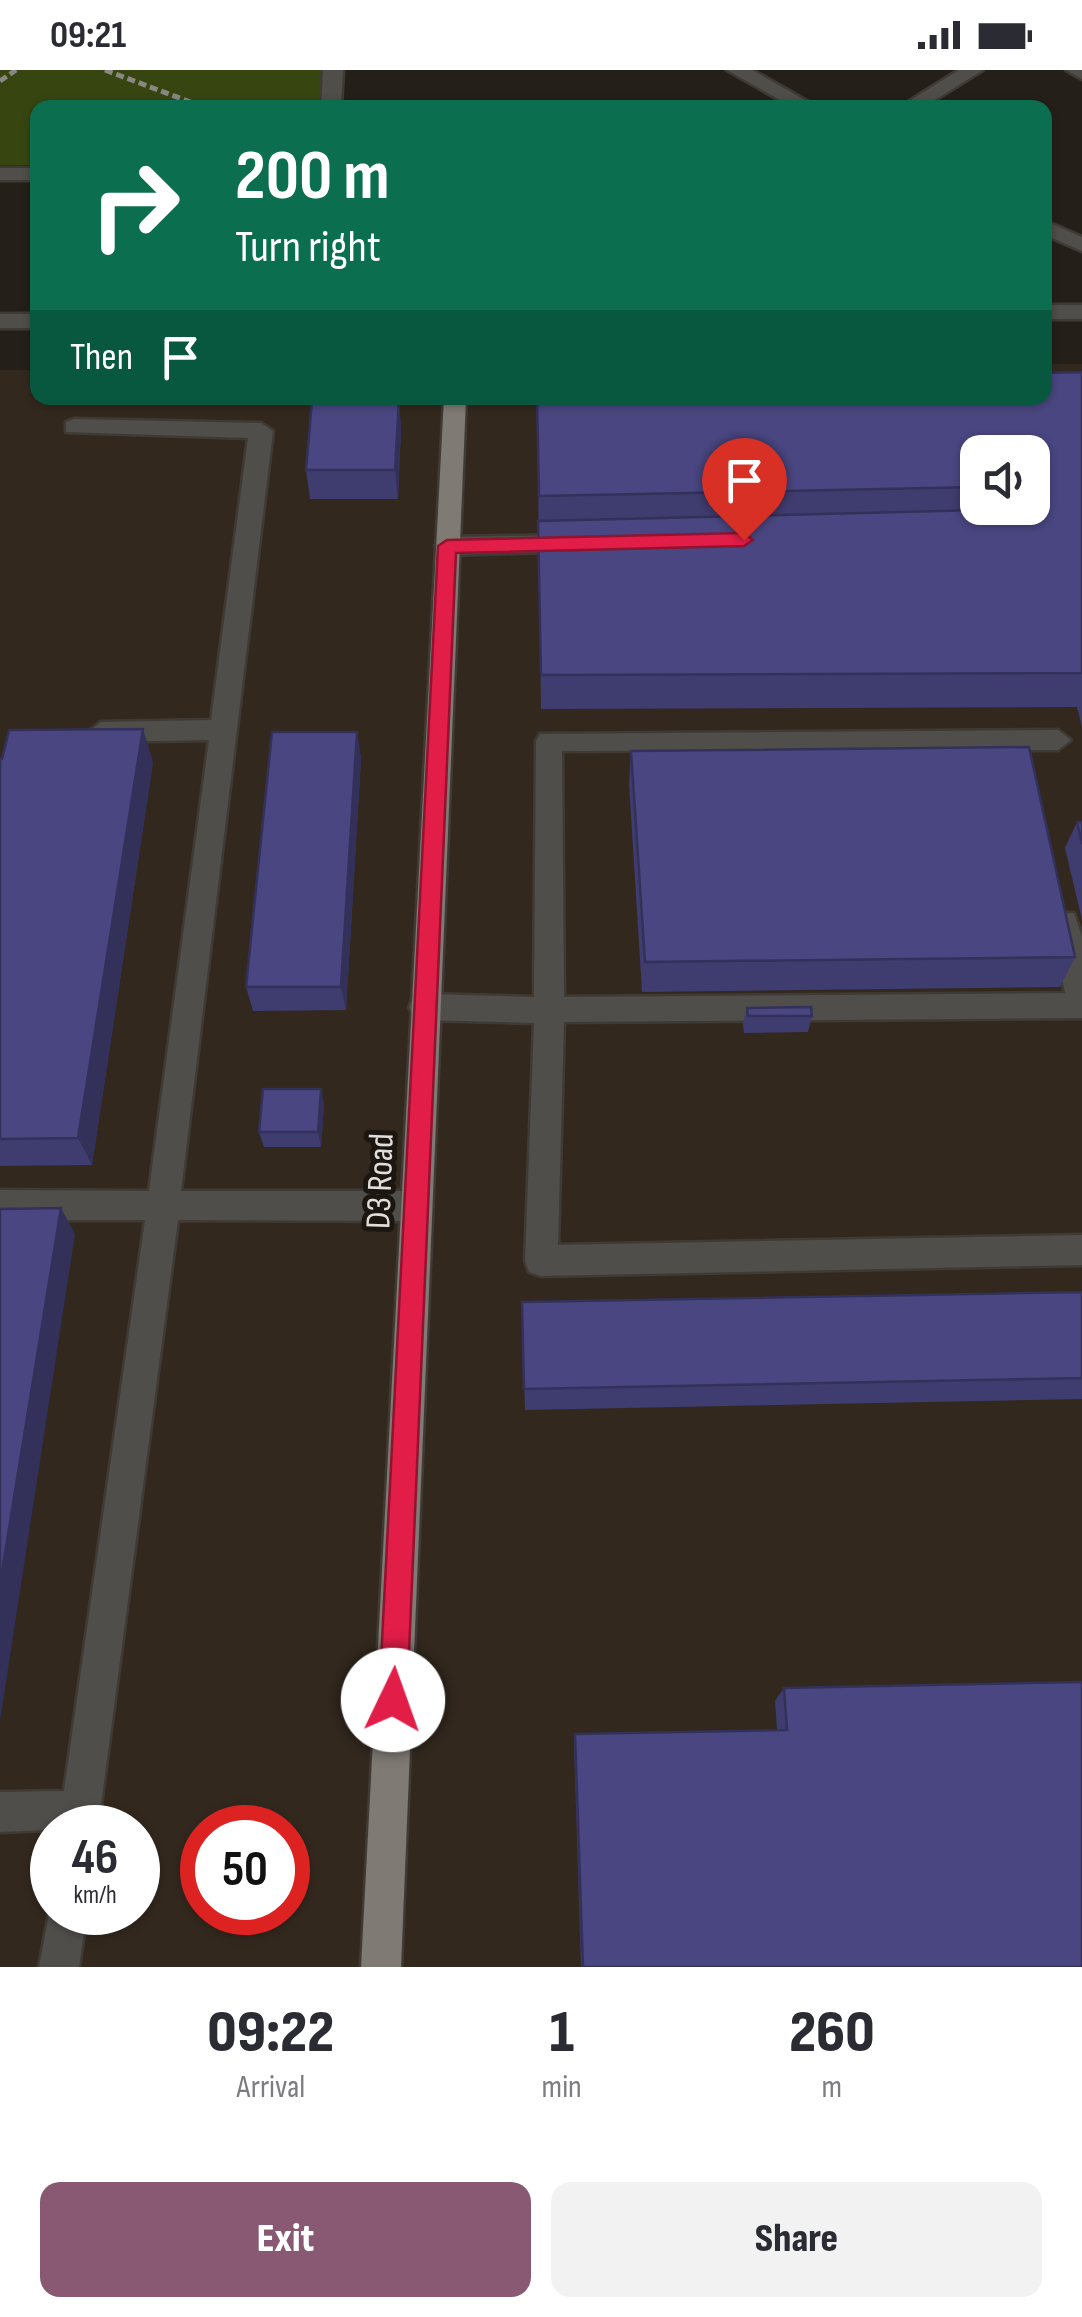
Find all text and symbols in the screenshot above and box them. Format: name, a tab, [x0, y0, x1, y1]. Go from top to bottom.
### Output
text: 09:21	[50, 13, 126, 58]
text: 200 m	[235, 135, 390, 219]
icon: right	[70, 140, 200, 270]
text: Turn right	[235, 220, 381, 275]
icon: arrive	[153, 330, 208, 385]
text: Then	[70, 335, 133, 380]
map controls	[960, 435, 1050, 525]
button: sound	[960, 435, 1050, 525]
pin	[702, 438, 787, 541]
icon: arrive	[717, 453, 772, 508]
street label: D3 Road	[357, 1132, 404, 1230]
position arrow	[341, 1648, 445, 1752]
speed limit sign: 50	[180, 1805, 310, 1935]
text: 46	[72, 1828, 118, 1888]
text: km/h	[73, 1880, 117, 1911]
text: 09:22	[207, 1997, 334, 2069]
text: 1	[549, 1997, 574, 2069]
text: 260	[789, 1997, 875, 2069]
text: Arrival	[236, 2068, 305, 2107]
text: min	[542, 2068, 582, 2107]
text: m	[822, 2068, 842, 2107]
button: Exit	[40, 2182, 531, 2297]
button: Share	[551, 2182, 1042, 2297]

